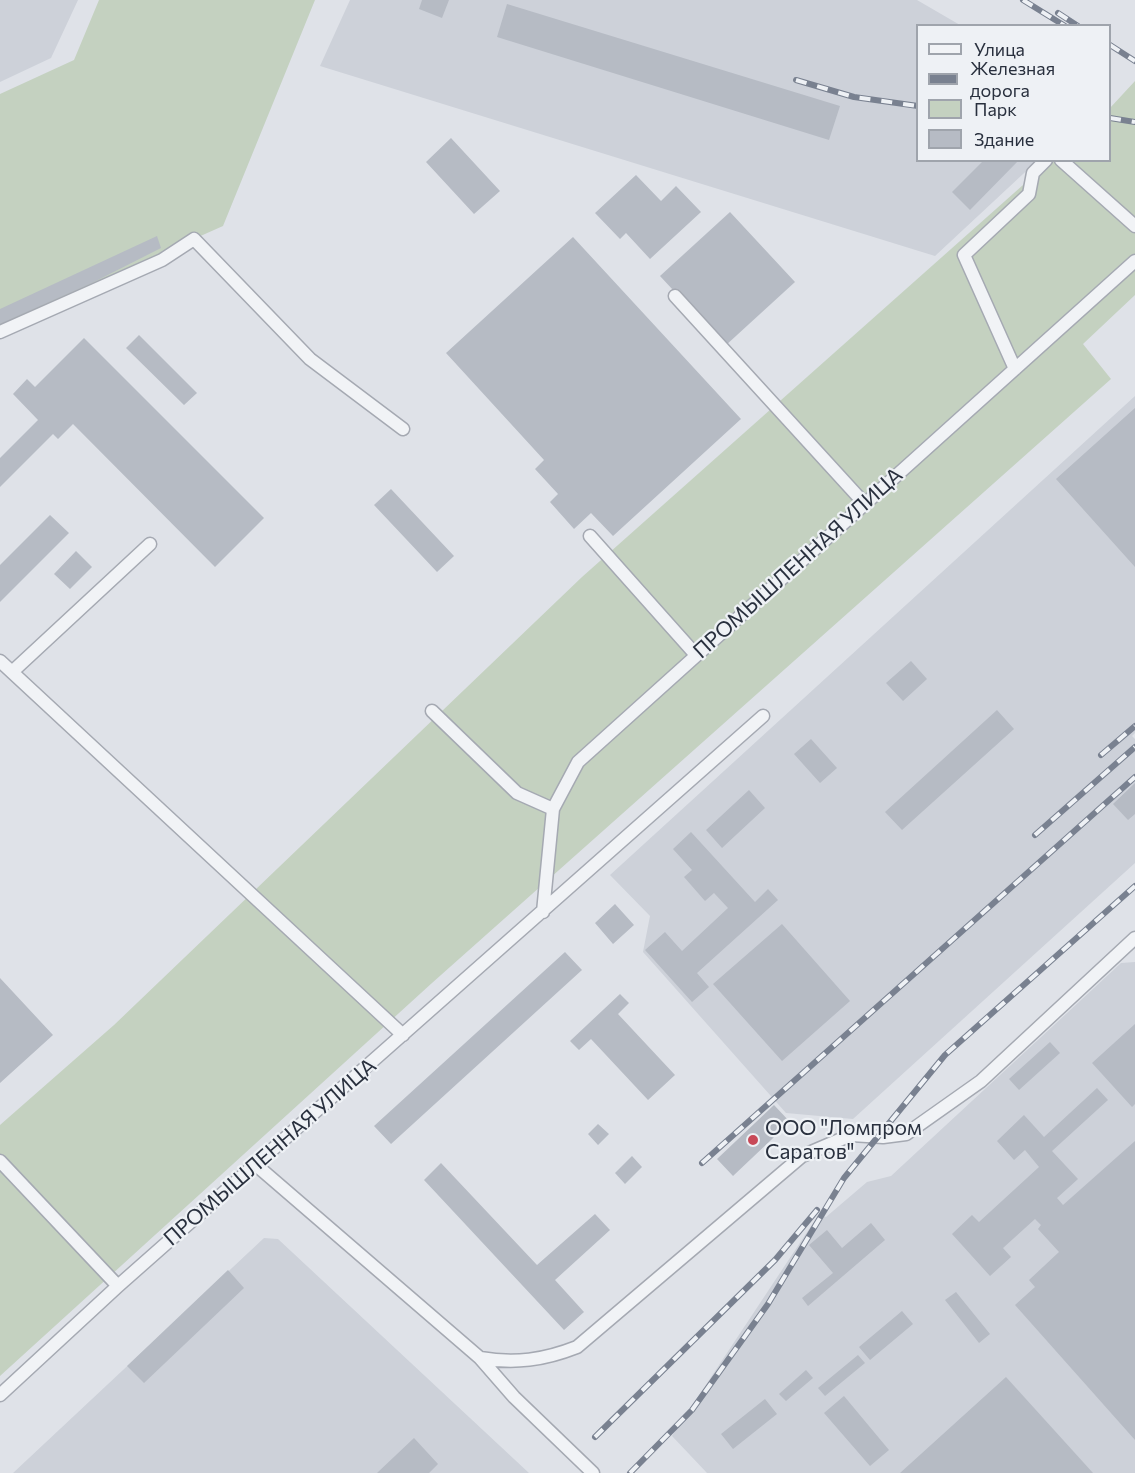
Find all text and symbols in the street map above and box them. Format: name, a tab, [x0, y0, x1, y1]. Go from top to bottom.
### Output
legend	[916, 24, 1111, 162]
text: Улица	[974, 38, 1025, 60]
text: Железная дорога	[970, 57, 1055, 101]
text: Парк	[974, 98, 1017, 120]
text: Здание	[974, 128, 1034, 150]
street label: ПРОМЫШЛЕННАЯ УЛИЦА	[688, 462, 908, 664]
street label: ПРОМЫШЛЕННАЯ УЛИЦА	[159, 1053, 381, 1251]
place label: ООО "Ломпром Саратов"	[765, 1115, 922, 1165]
marker: ООО "Ломпром Саратов"	[746, 1133, 760, 1147]

